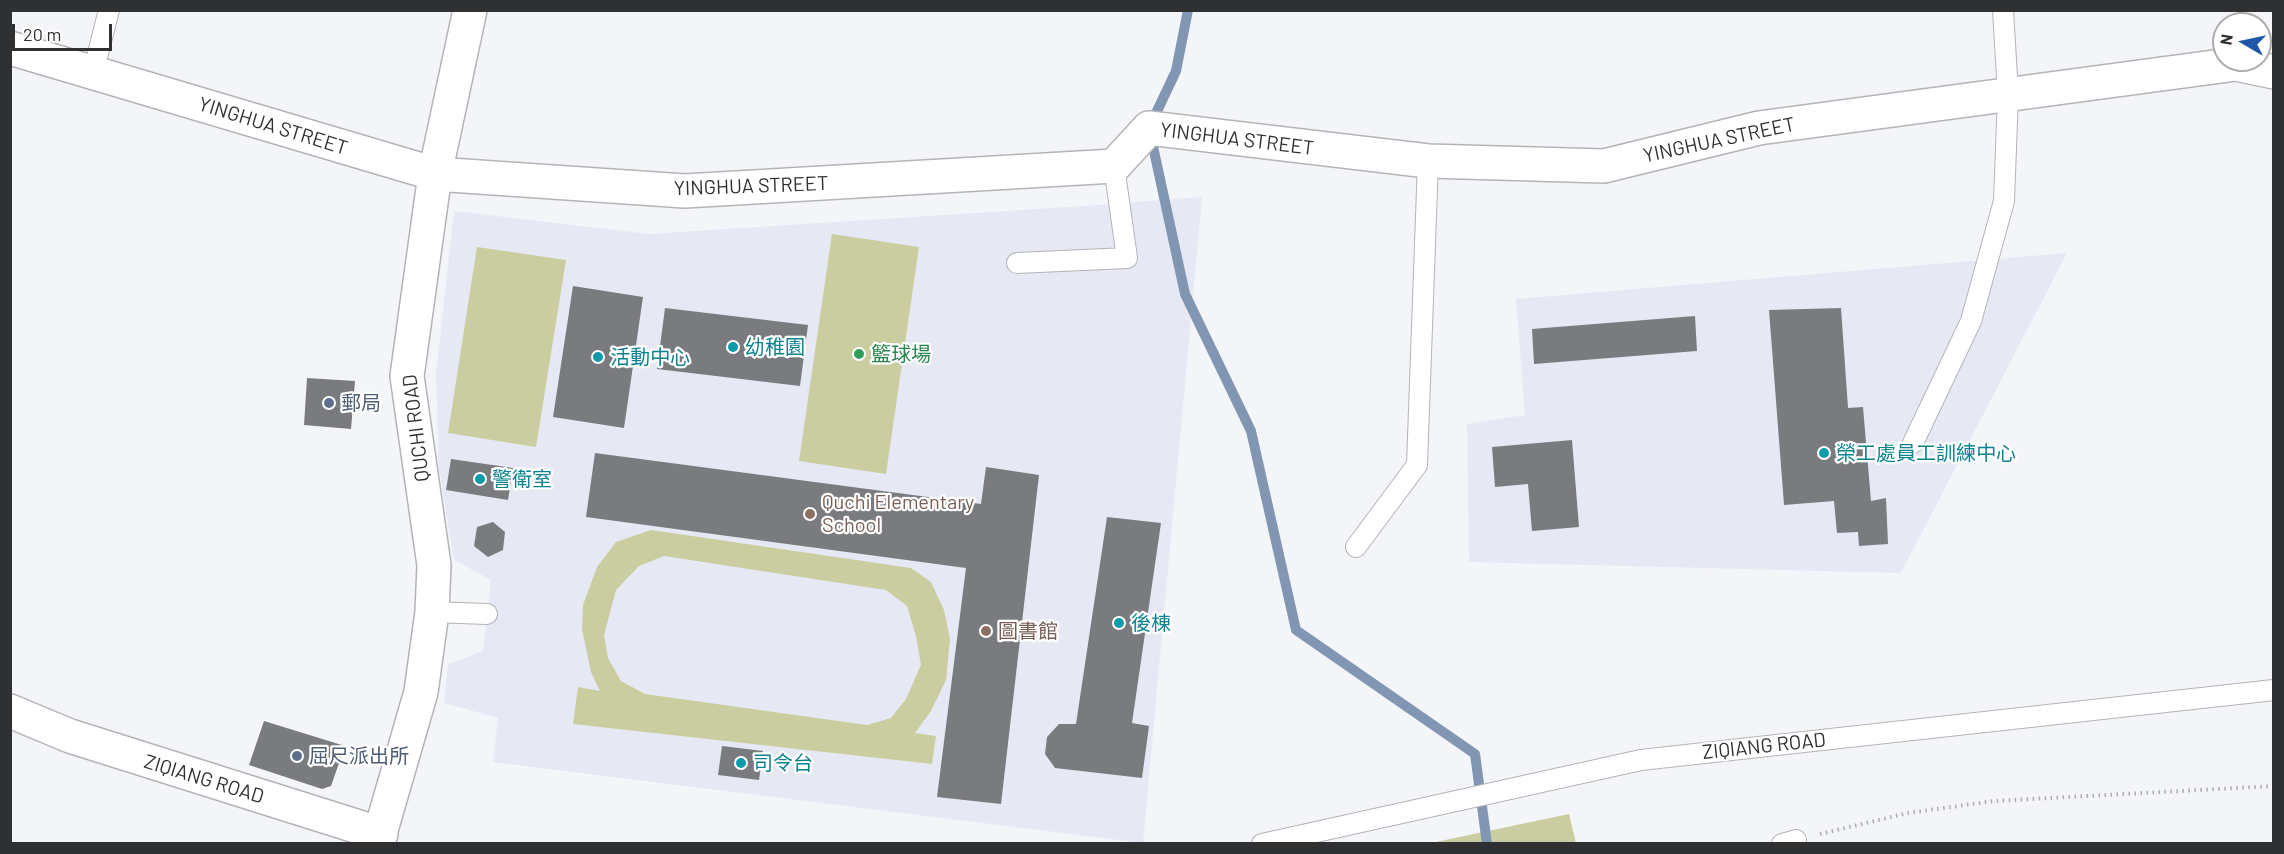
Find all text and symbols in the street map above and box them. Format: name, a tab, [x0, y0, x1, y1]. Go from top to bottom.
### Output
scale bar	[15, 12, 116, 50]
north arrow	[2212, 12, 2272, 72]
text: 20 m	[23, 23, 61, 45]
text: N	[2215, 33, 2236, 46]
street label: YINGHUA STREET	[195, 92, 351, 160]
street label: YINGHUA STREET	[1641, 112, 1797, 168]
street label: YINGHUA STREET	[1159, 118, 1315, 160]
street label: YINGHUA STREET	[673, 171, 829, 201]
place label: 幼稚園	[745, 335, 805, 359]
marker: 幼稚園	[726, 340, 740, 354]
place label: 籃球場	[871, 342, 931, 366]
place label: 活動中心	[610, 345, 690, 369]
marker: 籃球場	[852, 347, 866, 361]
marker: 活動中心	[591, 350, 605, 364]
street label: QUCHI ROAD	[398, 373, 434, 483]
place label: 郵局	[341, 391, 381, 415]
marker: 郵局	[322, 396, 336, 410]
place label: 榮工處員工訓練中心	[1836, 441, 2016, 465]
marker: 榮工處員工訓練中心	[1817, 446, 1831, 460]
place label: 警衛室	[492, 467, 552, 491]
marker: 警衛室	[473, 472, 487, 486]
place label: Quchi Elementary School	[822, 490, 974, 537]
marker: Quchi Elementary School	[803, 507, 817, 521]
place label: 後棟	[1131, 611, 1171, 635]
marker: 後棟	[1112, 616, 1126, 630]
place label: 圖書館	[998, 619, 1058, 643]
marker: 圖書館	[979, 624, 993, 638]
street label: ZIQIANG ROAD	[1701, 728, 1827, 764]
place label: 屈尺派出所	[309, 744, 409, 768]
street label: ZIQIANG ROAD	[141, 749, 267, 809]
marker: 屈尺派出所	[290, 749, 304, 763]
place label: 司令台	[753, 751, 813, 775]
marker: 司令台	[734, 756, 748, 770]

